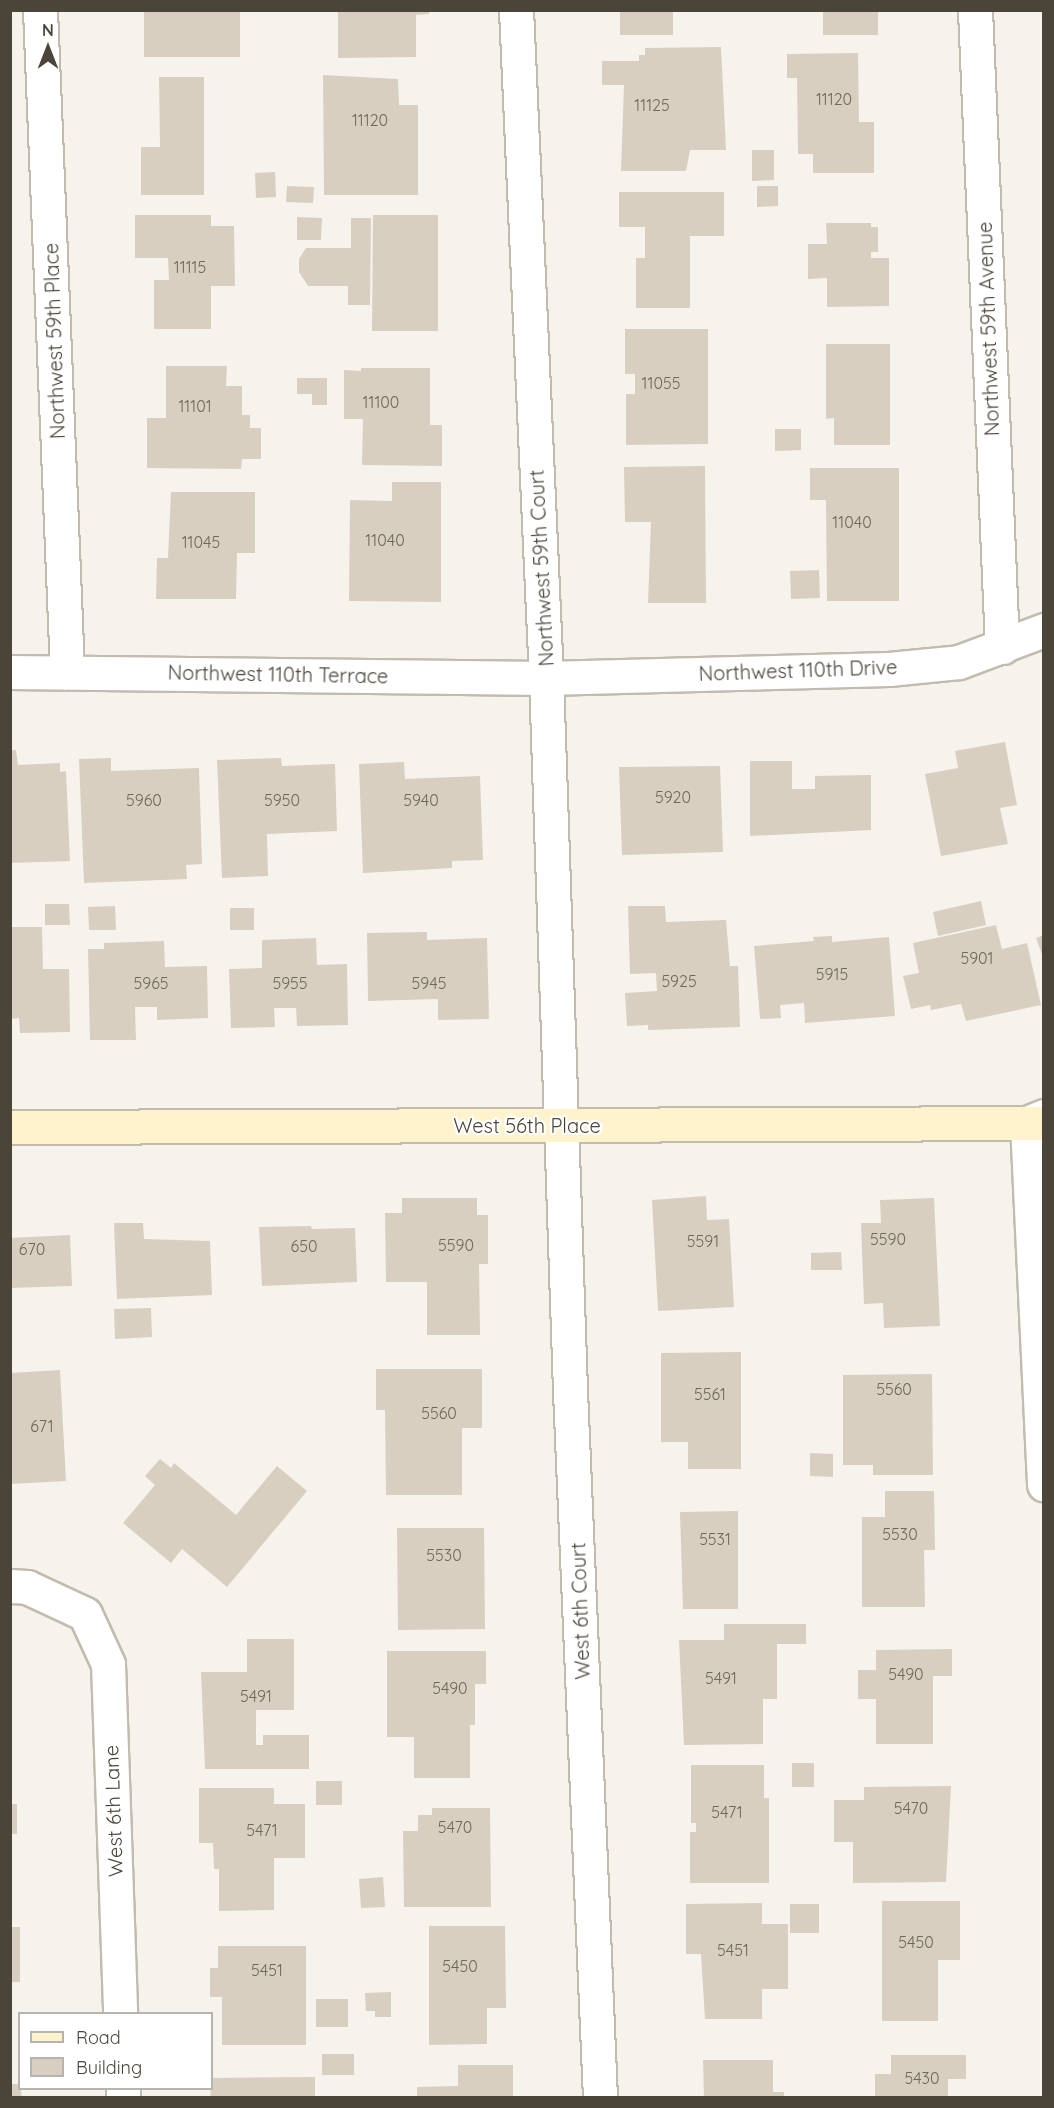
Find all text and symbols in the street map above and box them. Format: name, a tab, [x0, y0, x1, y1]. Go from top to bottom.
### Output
north arrow	[18, 18, 78, 78]
text: N	[42, 20, 54, 40]
house number: 11120	[816, 89, 852, 109]
house number: 11125	[634, 95, 670, 115]
house number: 11120	[352, 110, 388, 130]
street label: Northwest 59th Avenue	[972, 221, 1004, 437]
street label: Northwest 59th Place	[39, 242, 69, 440]
house number: 11115	[174, 257, 206, 277]
house number: 11055	[642, 373, 680, 393]
house number: 11100	[363, 392, 399, 412]
house number: 11101	[178, 396, 212, 416]
street label: Northwest 59th Court	[524, 469, 558, 667]
house number: 11040	[832, 512, 872, 532]
house number: 11040	[365, 530, 405, 550]
house number: 11045	[182, 532, 220, 552]
street label: Northwest 110th Drive	[698, 655, 898, 685]
street label: Northwest 110th Terrace	[167, 660, 389, 688]
house number: 5920	[655, 787, 691, 807]
house number: 5960	[126, 790, 162, 810]
house number: 5950	[264, 790, 300, 810]
house number: 5940	[403, 790, 439, 810]
house number: 5901	[960, 948, 994, 968]
house number: 5915	[816, 964, 848, 984]
house number: 5925	[661, 971, 697, 991]
house number: 5965	[134, 973, 168, 993]
house number: 5955	[272, 973, 308, 993]
house number: 5945	[412, 973, 446, 993]
street label: West 56th Place	[453, 1113, 601, 1137]
house number: 5590	[870, 1229, 906, 1249]
house number: 5591	[687, 1231, 719, 1251]
house number: 5590	[438, 1235, 474, 1255]
house number: 650	[291, 1236, 317, 1256]
house number: 670	[19, 1239, 45, 1259]
house number: 5560	[876, 1379, 912, 1399]
house number: 5561	[694, 1384, 726, 1404]
house number: 5560	[421, 1403, 457, 1423]
house number: 671	[30, 1416, 54, 1436]
house number: 5530	[882, 1524, 918, 1544]
house number: 5531	[699, 1529, 731, 1549]
street label: West 6th Court	[566, 1542, 594, 1680]
house number: 5530	[426, 1545, 462, 1565]
house number: 5490	[888, 1664, 924, 1684]
house number: 5491	[705, 1668, 737, 1688]
house number: 5490	[432, 1678, 468, 1698]
house number: 5491	[240, 1686, 272, 1706]
street label: West 6th Lane	[99, 1745, 127, 1877]
house number: 5470	[894, 1798, 928, 1818]
house number: 5471	[711, 1802, 743, 1822]
house number: 5470	[438, 1817, 472, 1837]
house number: 5471	[246, 1820, 278, 1840]
house number: 5450	[898, 1932, 934, 1952]
house number: 5451	[717, 1940, 749, 1960]
house number: 5450	[442, 1956, 478, 1976]
house number: 5451	[251, 1960, 283, 1980]
legend	[18, 2012, 213, 2090]
text: Road	[76, 2026, 121, 2049]
text: Building	[76, 2056, 142, 2079]
house number: 5430	[904, 2068, 940, 2088]

